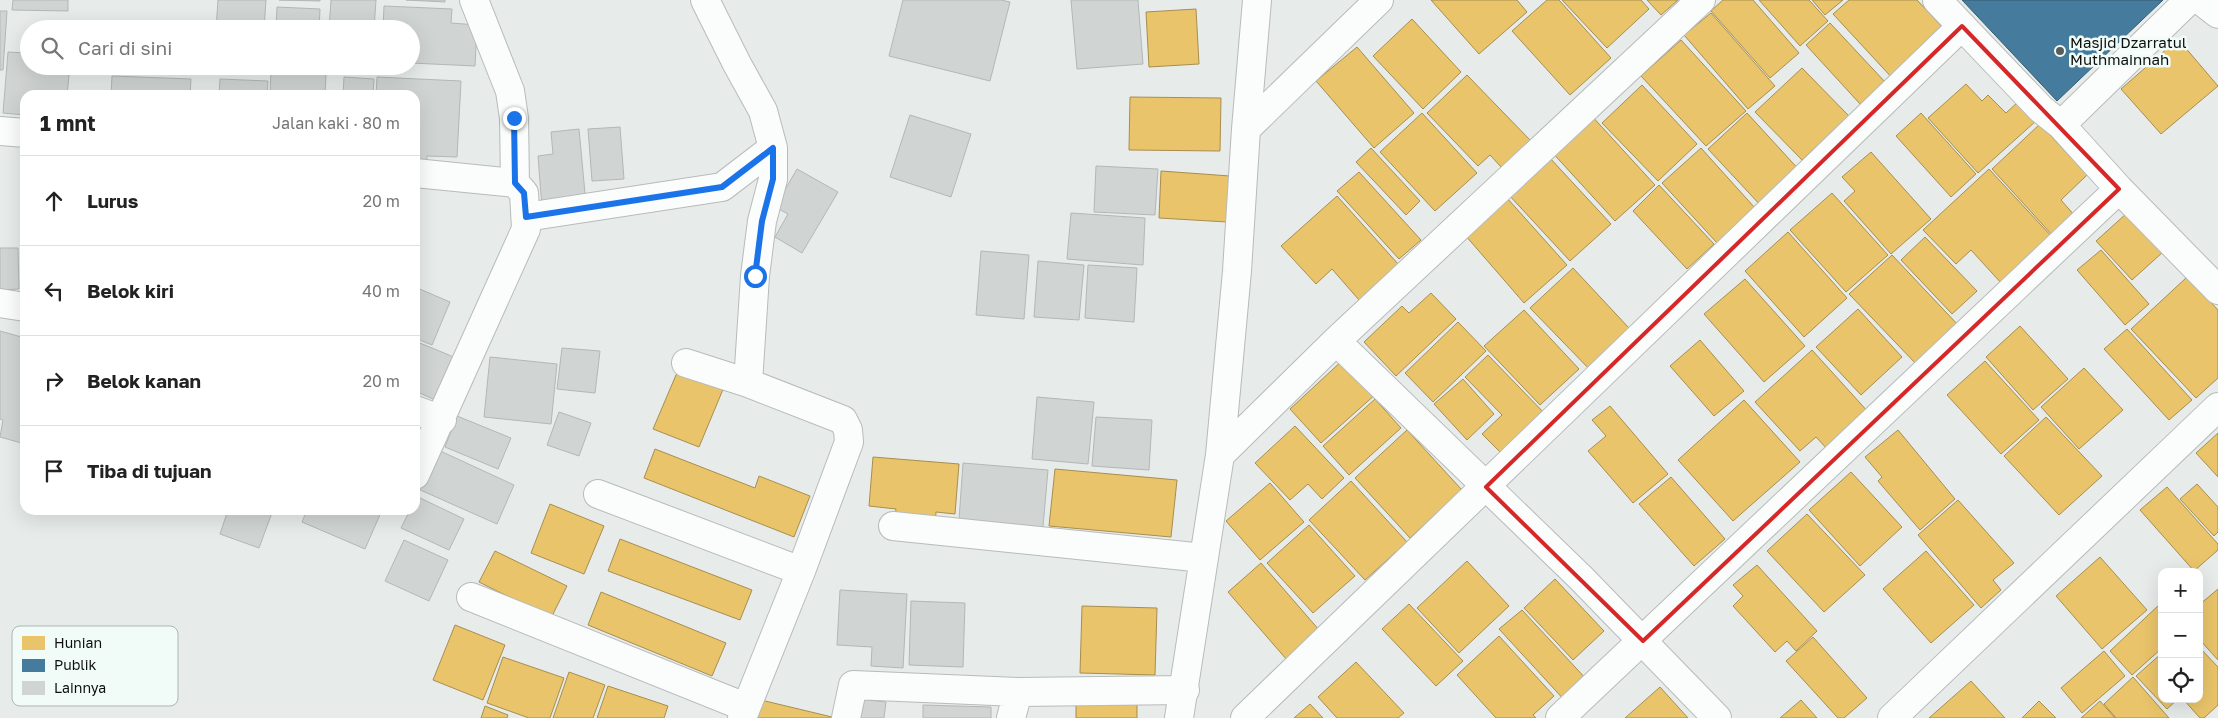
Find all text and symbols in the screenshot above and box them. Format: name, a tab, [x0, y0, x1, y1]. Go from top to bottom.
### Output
search box	[20, 20, 420, 75]
place label: Masjid Dzarratul Muthmainnah	[2070, 33, 2187, 68]
icon: search	[38, 34, 66, 62]
text: Cari di sini	[78, 36, 172, 59]
marker: Masjid Dzarratul Muthmainnah	[2054, 45, 2066, 57]
route end	[503, 107, 526, 130]
text: 1 mnt	[40, 110, 96, 136]
text: Jalan kaki · 80 m	[272, 113, 400, 133]
icon: ahead	[40, 187, 68, 215]
text: Lurus	[87, 189, 138, 212]
text: 20 m	[363, 191, 400, 211]
route start	[744, 265, 767, 288]
icon: left	[40, 277, 68, 305]
text: Belok kiri	[87, 279, 174, 302]
text: 40 m	[362, 281, 400, 301]
icon: right	[40, 367, 68, 395]
text: Belok kanan	[87, 369, 201, 392]
text: 20 m	[363, 371, 400, 391]
icon: arrive	[40, 457, 68, 485]
text: Tiba di tujuan	[87, 459, 212, 482]
map controls	[2158, 568, 2203, 703]
button: +	[2158, 568, 2203, 613]
button: −	[2158, 613, 2203, 658]
legend	[12, 626, 178, 706]
text: Hunian	[54, 634, 102, 651]
text: Publik	[54, 656, 96, 673]
button: locate	[2158, 658, 2203, 703]
text: Lainnya	[54, 679, 106, 696]

